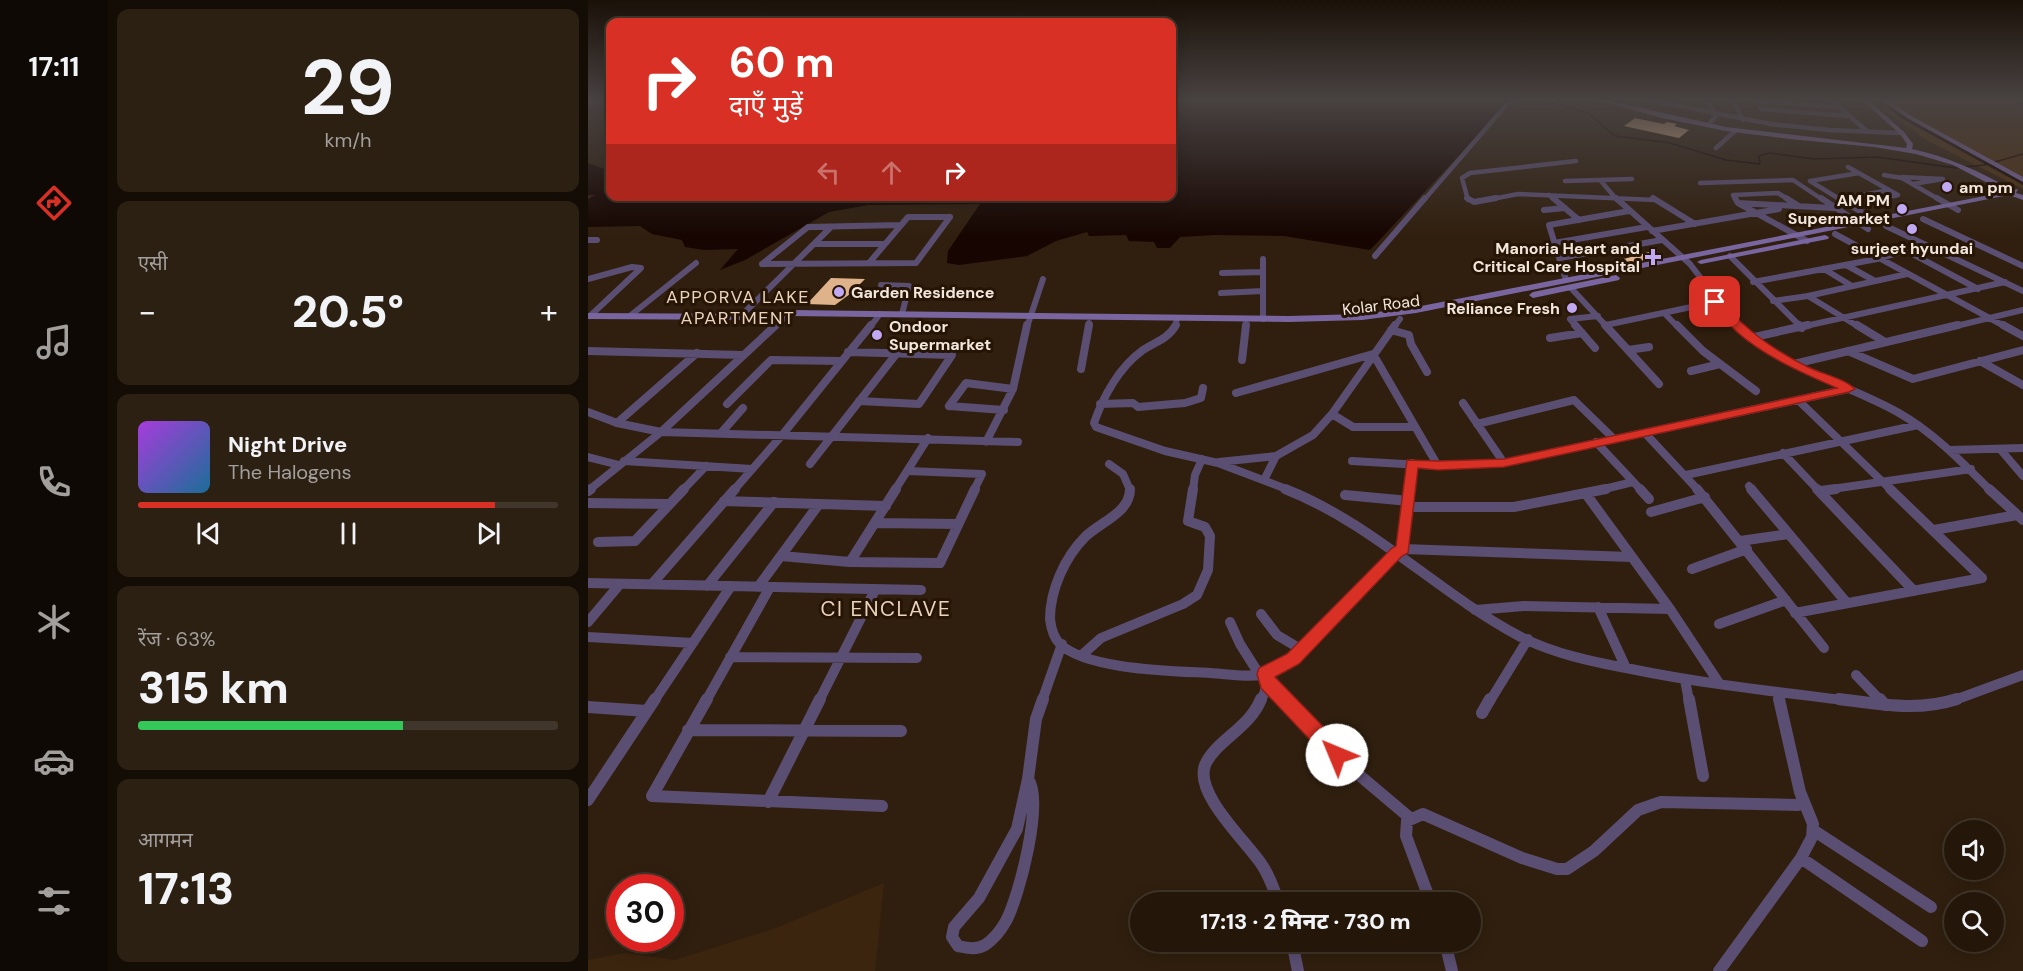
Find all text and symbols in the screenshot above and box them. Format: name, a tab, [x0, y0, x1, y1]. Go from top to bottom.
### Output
text: 60 m	[729, 35, 835, 90]
text: 29	[301, 37, 395, 138]
icon: right	[630, 42, 708, 120]
text: 17:11	[29, 49, 79, 84]
text: दाएँ मुड़ें	[729, 88, 803, 123]
text: km/h	[324, 127, 372, 153]
icon: left	[812, 156, 845, 189]
icon: ahead	[875, 156, 908, 189]
icon: right	[938, 156, 971, 189]
place label: am pm	[1959, 177, 2013, 198]
marker: am pm	[1940, 180, 1954, 194]
icon: directions	[33, 182, 75, 224]
place label: AM PM Supermarket	[1788, 190, 1890, 229]
marker: AM PM Supermarket	[1895, 202, 1909, 216]
marker: surjeet hyundai	[1905, 222, 1919, 236]
place label: Manoria Heart and Critical Care Hospital	[1473, 238, 1640, 277]
place label: surjeet hyundai	[1851, 238, 1973, 259]
marker: Manoria Heart and Critical Care Hospital	[1644, 248, 1662, 266]
text: एसी	[138, 250, 168, 276]
pin	[1689, 276, 1740, 327]
text: 20.5°	[292, 282, 404, 341]
place label: Garden Residence	[851, 282, 994, 303]
district label: APPORVA LAKE APARTMENT	[666, 285, 810, 330]
marker: Garden Residence	[832, 285, 846, 299]
icon: arrive	[1698, 285, 1731, 318]
text: −	[138, 290, 156, 333]
text: +	[540, 290, 558, 333]
street label: Kolar Road	[1341, 290, 1421, 320]
place label: Reliance Fresh	[1446, 298, 1560, 319]
marker: Reliance Fresh	[1565, 301, 1579, 315]
place label: Ondoor Supermarket	[889, 316, 991, 355]
icon: music	[33, 321, 75, 363]
marker: Ondoor Supermarket	[870, 328, 884, 342]
text: Night Drive	[228, 430, 347, 459]
text: The Halogens	[228, 459, 351, 485]
icon: phone	[33, 461, 75, 503]
icon: previous	[192, 517, 225, 550]
icon: pause	[332, 517, 365, 550]
icon: next	[472, 517, 505, 550]
district label: CI ENCLAVE	[821, 595, 951, 623]
icon: climate	[33, 601, 75, 643]
text: रेंज · 63%	[138, 626, 215, 652]
text: 315 km	[138, 658, 289, 717]
position arrow	[1305, 723, 1369, 787]
icon: car	[33, 740, 75, 782]
map controls	[1944, 820, 2004, 952]
button: sound	[1944, 820, 2004, 880]
text: आगमन	[138, 827, 193, 853]
text: 17:13	[138, 859, 234, 918]
speed limit sign: 30	[606, 874, 684, 952]
icon: filters	[33, 880, 75, 922]
button: search	[1944, 892, 2004, 952]
text: 17:13 · 2 मिनट · 730 m	[1200, 907, 1411, 936]

